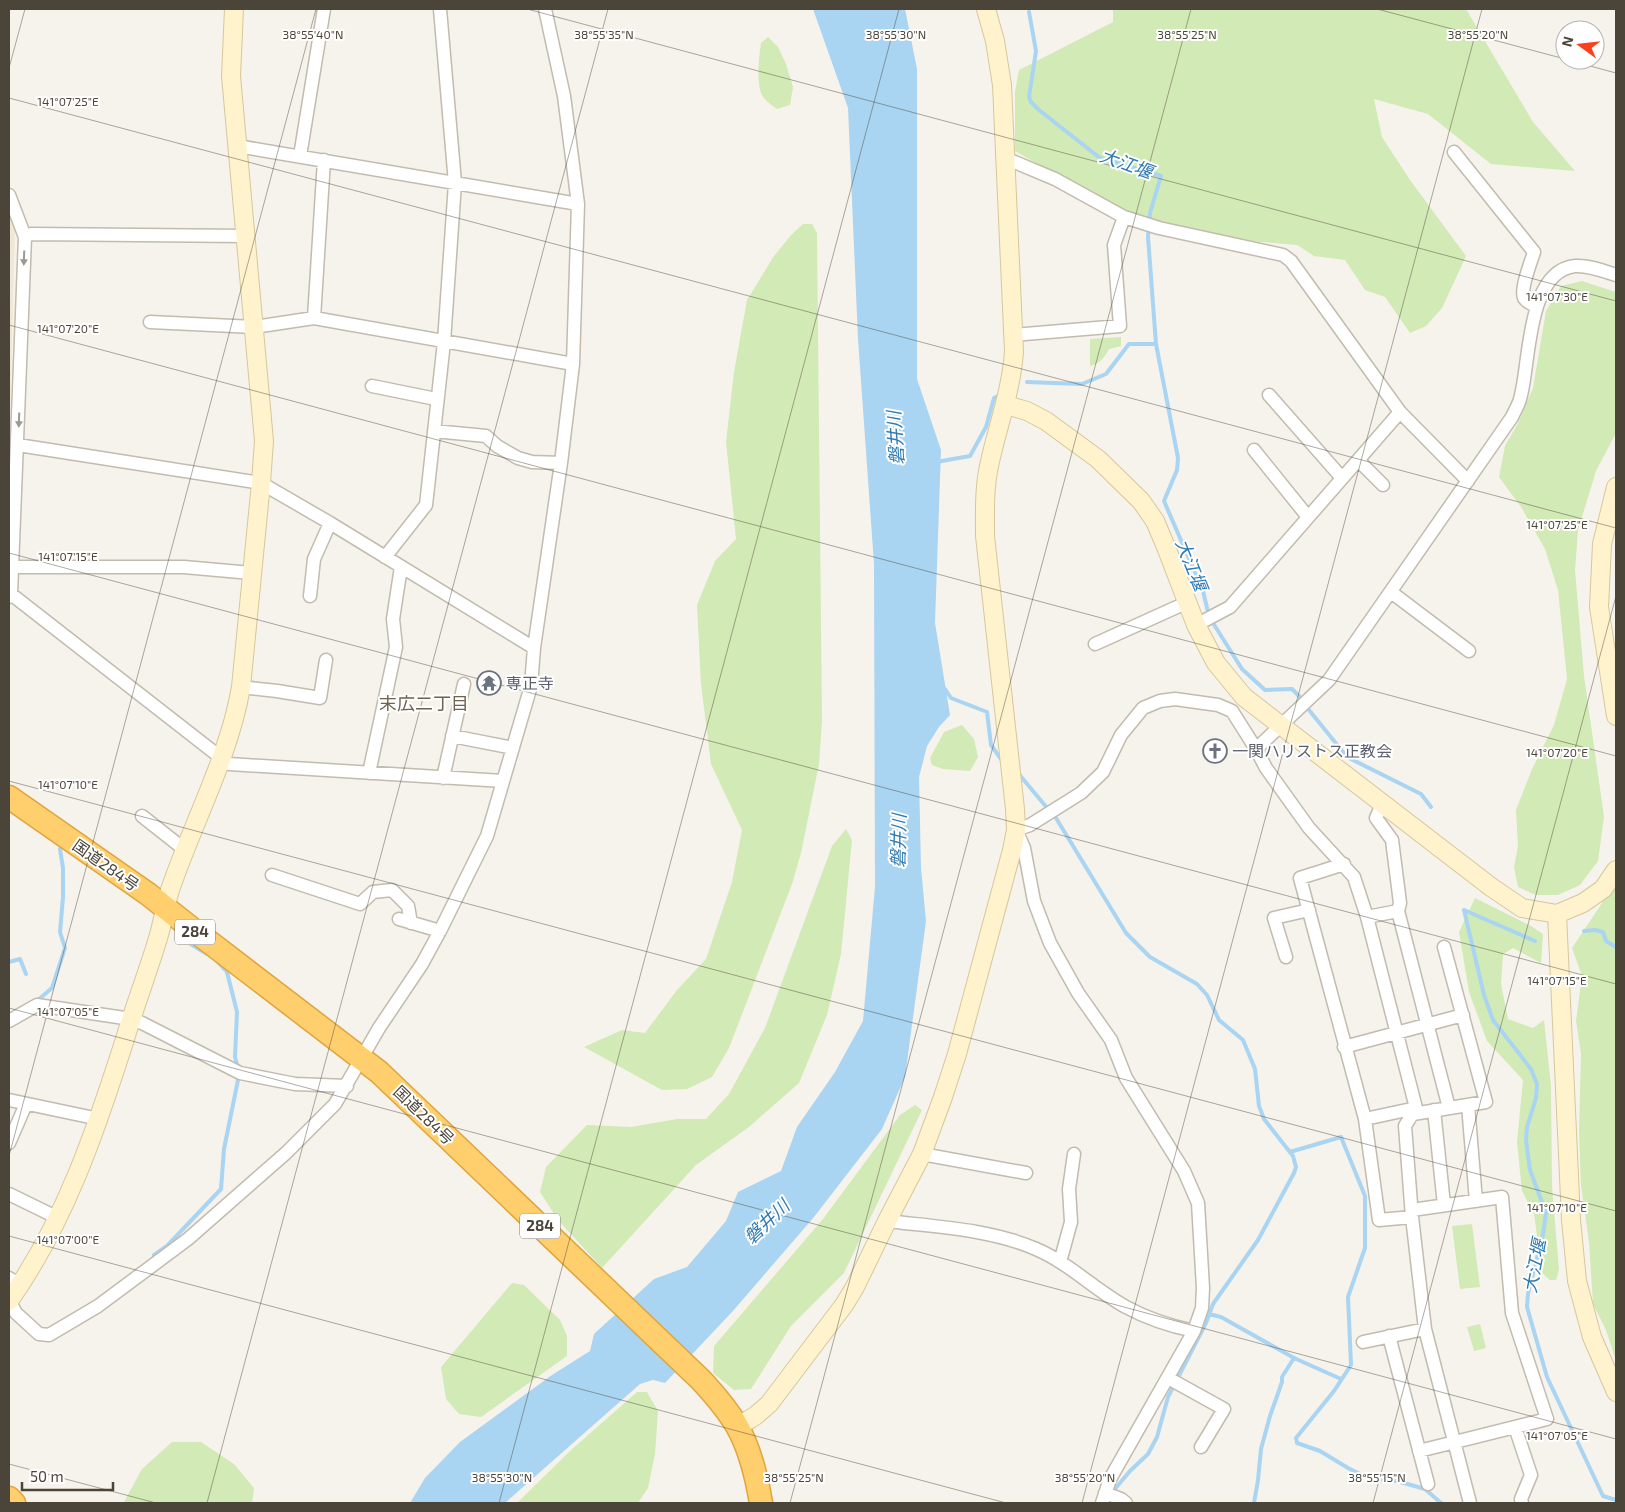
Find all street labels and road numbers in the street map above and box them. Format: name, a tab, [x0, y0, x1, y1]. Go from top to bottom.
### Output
street label: 国道284号	[69, 835, 143, 894]
road number: 284	[175, 920, 215, 944]
street label: 国道284号	[390, 1081, 458, 1148]
road number: 284	[520, 1214, 560, 1238]

